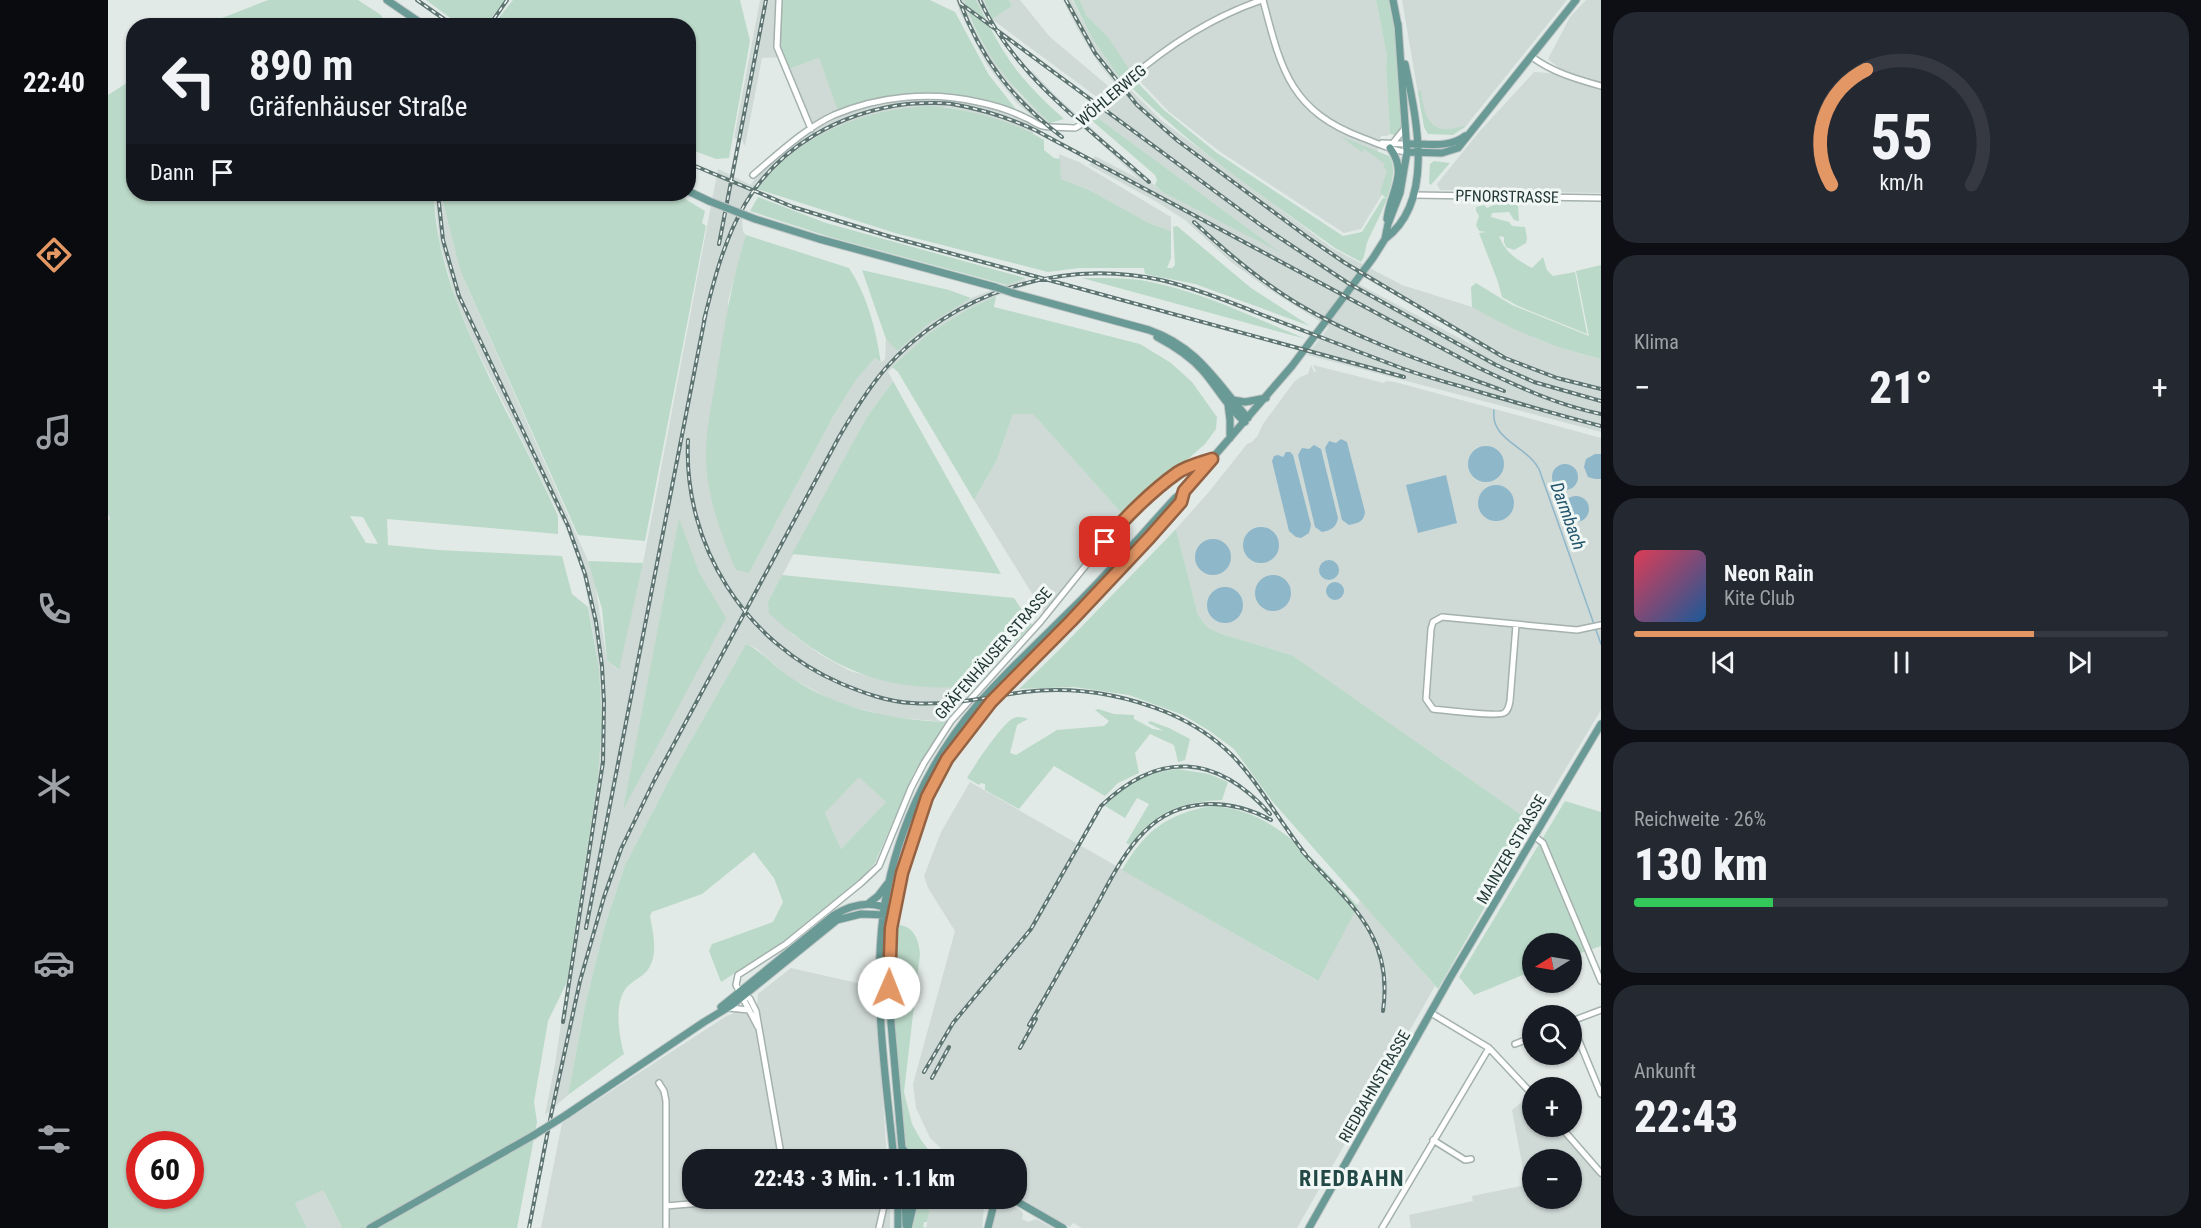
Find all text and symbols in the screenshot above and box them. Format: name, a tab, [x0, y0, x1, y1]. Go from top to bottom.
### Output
text: 890 m	[249, 41, 354, 90]
icon: left	[150, 42, 228, 120]
street label: WÖHLERWEG	[1073, 61, 1150, 130]
text: 22:40	[23, 67, 85, 99]
text: Gräfenhäuser Straße	[249, 91, 467, 123]
text: 55	[1869, 101, 1933, 174]
icon: arrive	[206, 156, 239, 189]
text: Dann	[150, 160, 194, 185]
text: km/h	[1879, 170, 1923, 195]
street label: PFNORSTRASSE	[1455, 186, 1559, 207]
icon: directions	[33, 234, 75, 276]
text: Klima	[1634, 330, 1679, 354]
text: 21°	[1869, 361, 1933, 414]
text: −	[1634, 368, 1651, 407]
text: +	[2152, 368, 2168, 407]
icon: music	[33, 411, 75, 453]
water label: Darmbach	[1547, 479, 1590, 552]
pin	[1079, 516, 1130, 567]
icon: arrive	[1088, 525, 1121, 558]
text: Neon Rain	[1724, 561, 1814, 586]
street label: GRÄFENHÄUSER STRASSE	[931, 584, 1056, 723]
text: Kite Club	[1724, 586, 1795, 610]
icon: phone	[33, 588, 75, 630]
icon: previous	[1707, 646, 1740, 679]
icon: pause	[1885, 646, 1918, 679]
icon: next	[2063, 646, 2096, 679]
icon: climate	[33, 765, 75, 807]
street label: MAINZER STRASSE	[1473, 791, 1550, 907]
text: Reichweite · 26%	[1634, 807, 1766, 831]
text: 130 km	[1634, 838, 1768, 891]
north arrow	[1522, 933, 1582, 993]
map controls	[1522, 933, 1582, 1209]
icon: car	[33, 942, 75, 984]
position arrow	[857, 956, 921, 1020]
button: search	[1522, 1005, 1582, 1065]
street label: RIEDBAHNSTRASSE	[1335, 1027, 1414, 1146]
text: Ankunft	[1634, 1059, 1696, 1083]
button: +	[1522, 1077, 1582, 1137]
text: 22:43	[1634, 1090, 1738, 1143]
icon: filters	[33, 1118, 75, 1160]
speed limit sign: 60	[126, 1131, 204, 1209]
button: −	[1522, 1149, 1582, 1209]
text: 22:43 · 3 Min. · 1.1 km	[754, 1166, 955, 1191]
district label: RIEDBAHN	[1299, 1166, 1405, 1191]

